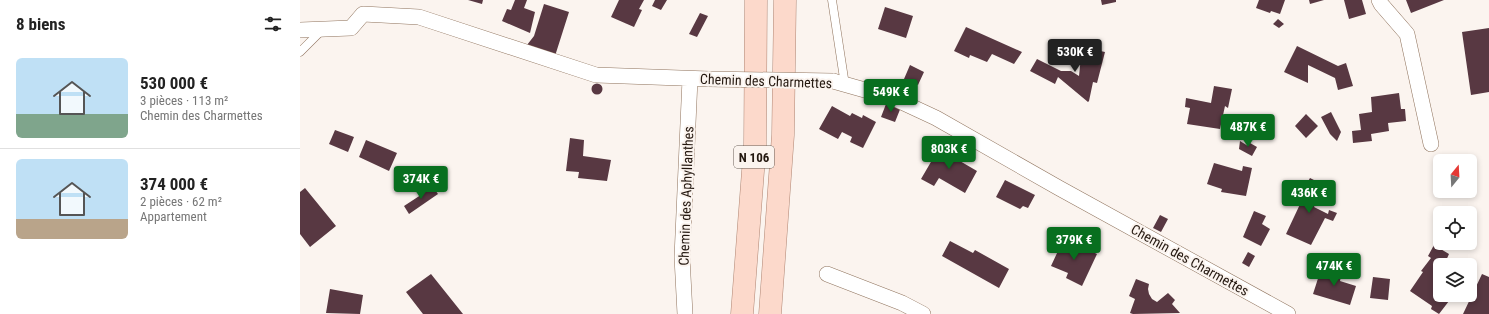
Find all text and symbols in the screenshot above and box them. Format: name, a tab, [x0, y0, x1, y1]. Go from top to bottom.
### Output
icon: filters	[262, 13, 284, 35]
text: 8 biens	[16, 14, 65, 34]
pin: 530K €	[1042, 39, 1108, 73]
text: 530K €	[1057, 44, 1093, 59]
street label: Chemin des Charmettes	[700, 71, 832, 91]
text: 530 000 €	[140, 73, 208, 93]
icon: home	[48, 74, 96, 122]
pin: 549K €	[858, 79, 924, 113]
text: 549K €	[873, 84, 909, 99]
text: 3 pièces · 113 m²	[140, 93, 228, 108]
text: Chemin des Charmettes	[140, 108, 263, 123]
pin: 487K €	[1215, 114, 1281, 148]
text: 487K €	[1230, 119, 1266, 134]
street label: Chemin des Aphyllanthes	[676, 126, 696, 266]
pin: 803K €	[916, 136, 982, 170]
text: 803K €	[931, 141, 967, 156]
road number: N 106	[734, 146, 774, 168]
north arrow	[1433, 154, 1477, 198]
map controls	[1433, 154, 1477, 302]
pin: 374K €	[388, 166, 454, 200]
text: 374K €	[403, 171, 439, 186]
text: 374 000 €	[140, 174, 208, 194]
icon: home	[48, 175, 96, 223]
pin: 436K €	[1276, 180, 1342, 214]
text: 436K €	[1291, 185, 1327, 200]
text: 2 pièces · 62 m²	[140, 194, 222, 209]
button: locate	[1433, 206, 1477, 250]
text: Appartement	[140, 209, 207, 224]
street label: Chemin des Charmettes	[1128, 221, 1252, 299]
pin: 379K €	[1041, 227, 1107, 261]
text: 379K €	[1056, 232, 1092, 247]
pin: 474K €	[1301, 253, 1367, 287]
text: 474K €	[1316, 258, 1352, 273]
button: layers	[1433, 258, 1477, 302]

